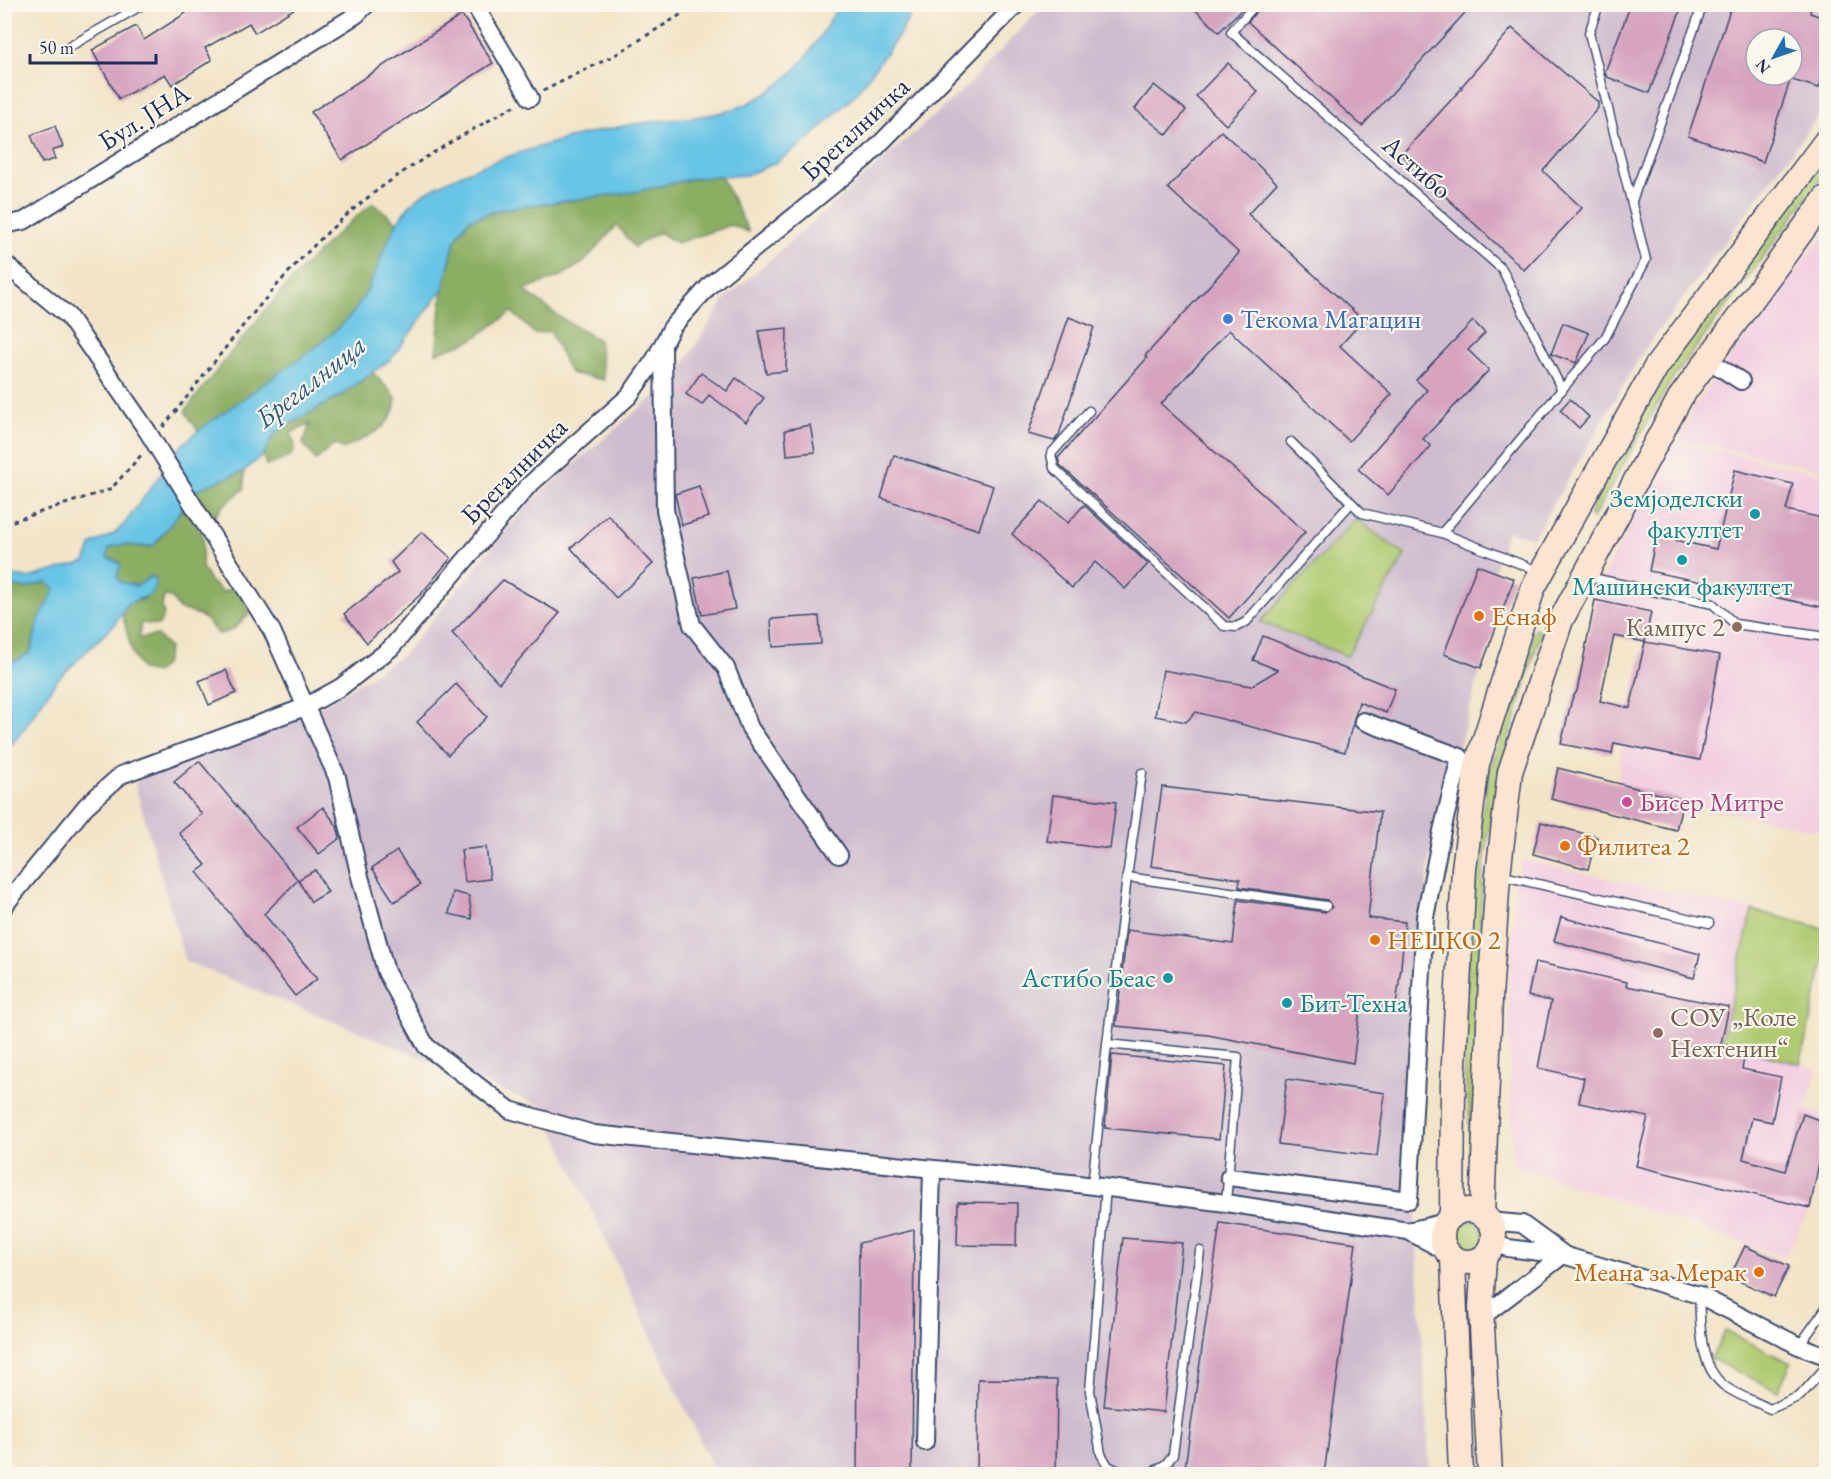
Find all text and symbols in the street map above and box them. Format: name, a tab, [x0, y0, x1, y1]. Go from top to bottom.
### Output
scale bar	[30, 27, 156, 65]
north arrow	[1744, 27, 1804, 87]
text: 50 m	[39, 36, 74, 59]
text: N	[1751, 55, 1775, 78]
street label: Брегалничка	[792, 69, 917, 188]
street label: Бул. ЈНА	[91, 75, 196, 158]
street label: Астибо	[1374, 126, 1459, 206]
place label: Текома Магацин	[1240, 301, 1421, 336]
marker: Текома Магацин	[1221, 312, 1235, 326]
water label: Брегалница	[246, 326, 373, 436]
street label: Брегалничка	[453, 410, 575, 532]
place label: Земјоделски факултет	[1609, 480, 1743, 546]
marker: Земјоделски факултет	[1748, 507, 1762, 521]
marker: Машински факултет	[1675, 553, 1689, 567]
place label: Машински факултет	[1572, 568, 1792, 603]
place label: Еснаф	[1491, 598, 1557, 633]
marker: Еснаф	[1472, 609, 1486, 623]
place label: Кампус 2	[1625, 609, 1725, 644]
marker: Кампус 2	[1730, 620, 1744, 634]
place label: Бисер Митре	[1639, 784, 1784, 819]
marker: Бисер Митре	[1620, 795, 1634, 809]
place label: Филитеа 2	[1577, 828, 1690, 863]
marker: Филитеа 2	[1558, 839, 1572, 853]
place label: НЕЦКО 2	[1387, 922, 1501, 957]
marker: НЕЦКО 2	[1368, 933, 1382, 947]
place label: Астибо Беас	[1020, 960, 1156, 995]
marker: Астибо Беас	[1161, 971, 1175, 985]
place label: Бит-Техна	[1299, 985, 1408, 1020]
marker: Бит-Техна	[1280, 996, 1294, 1010]
place label: СОУ „Коле Нехтенин“	[1670, 999, 1797, 1065]
marker: СОУ „Коле Нехтенин“	[1651, 1026, 1665, 1040]
place label: Меана за Мерак	[1574, 1254, 1747, 1289]
marker: Меана за Мерак	[1752, 1265, 1766, 1279]

